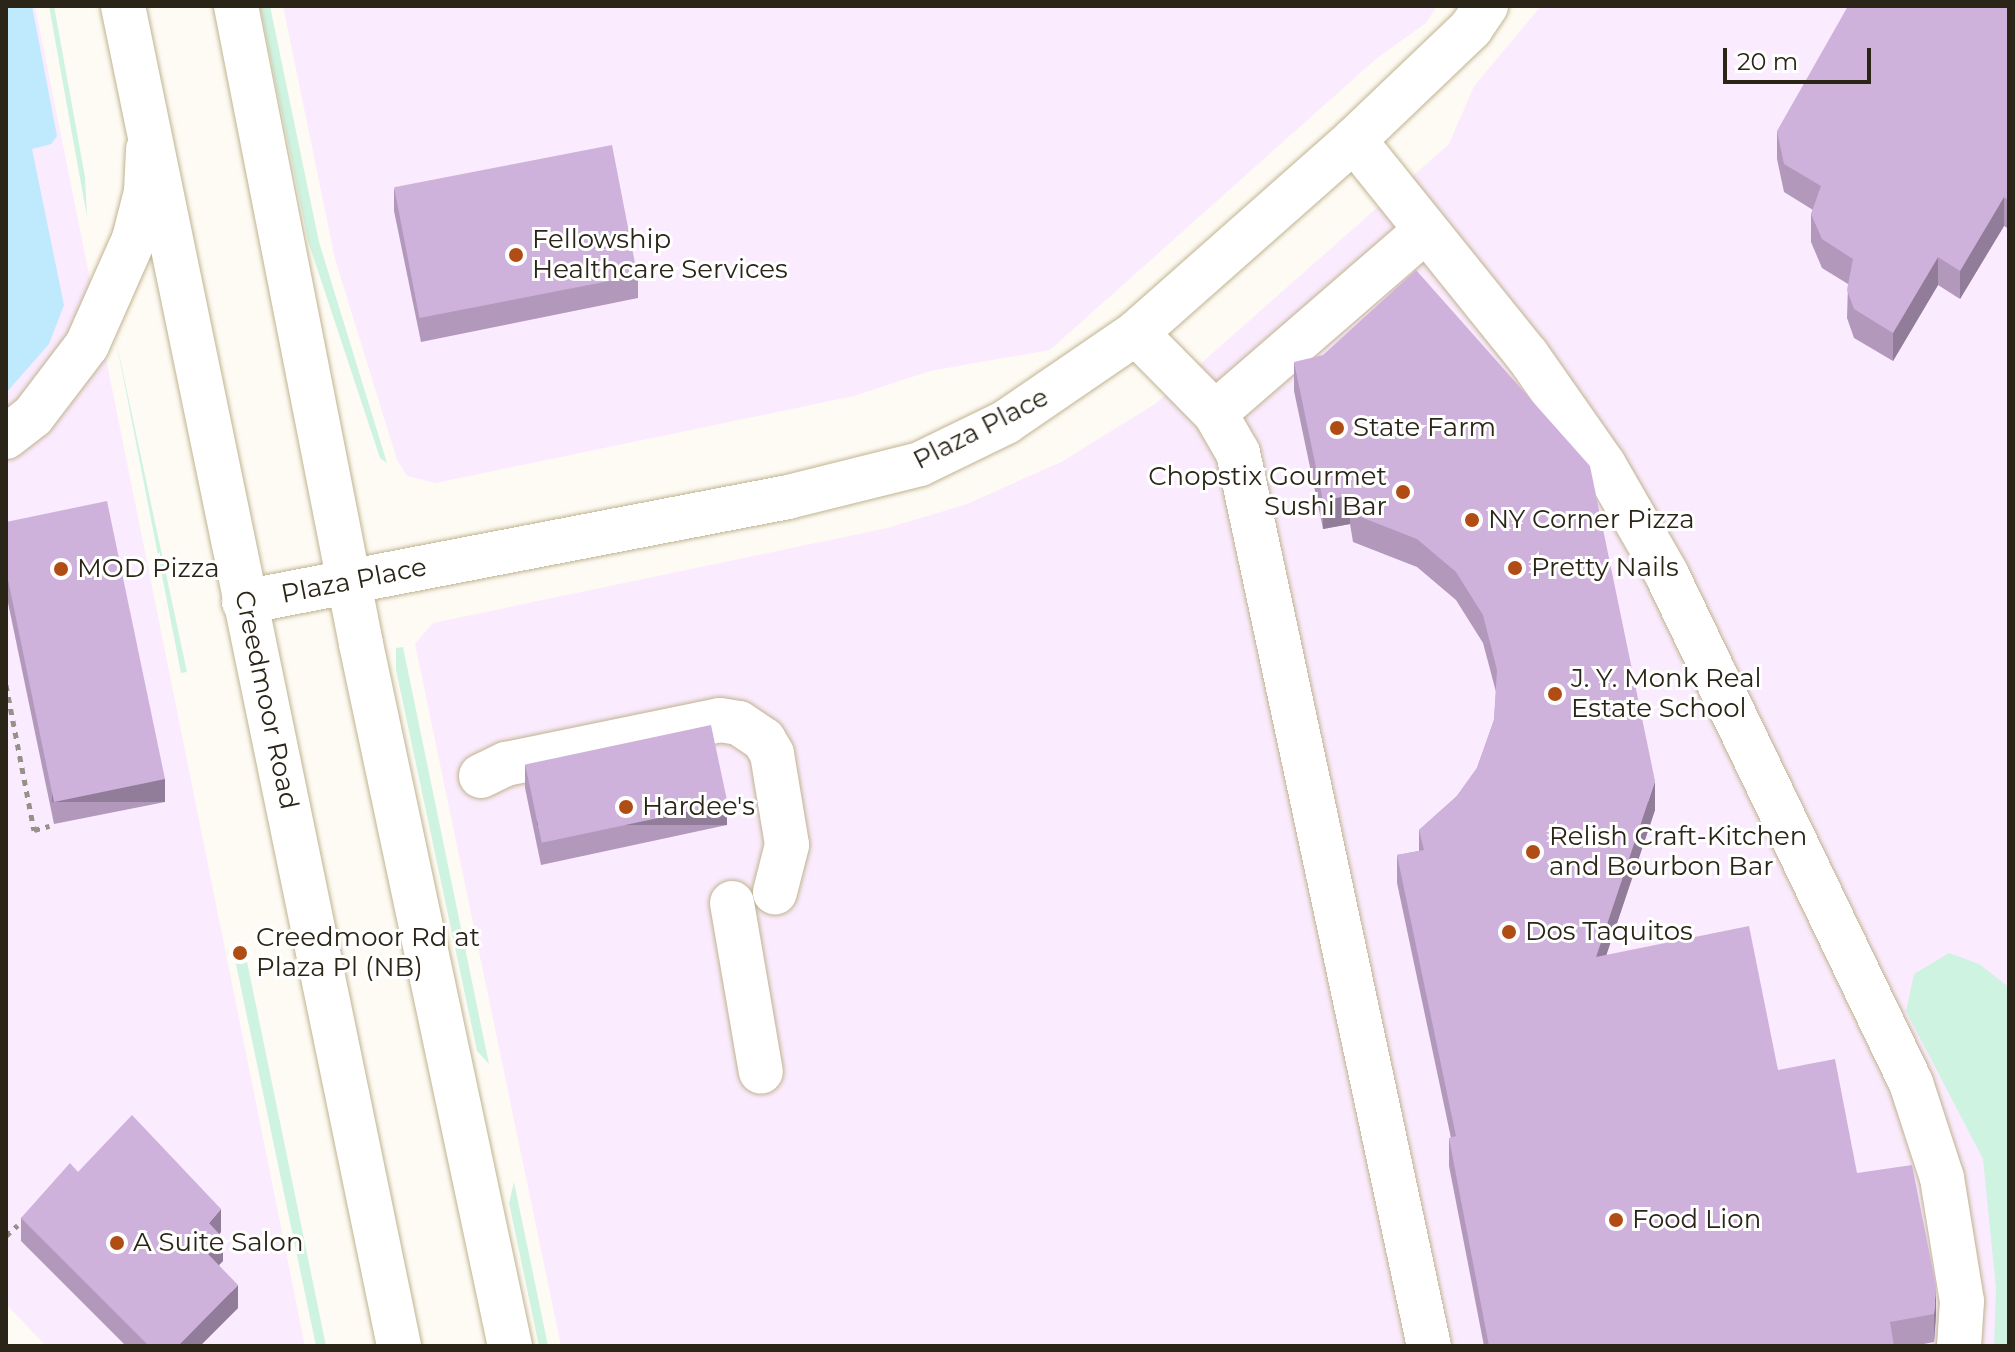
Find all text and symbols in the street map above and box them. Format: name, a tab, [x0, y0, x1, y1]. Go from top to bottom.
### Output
scale bar	[1727, 32, 1875, 82]
text: 20 m	[1737, 47, 1798, 76]
place label: Fellowship Healthcare Services	[532, 224, 788, 286]
marker: Fellowship Healthcare Services	[507, 246, 525, 264]
street label: Plaza Place	[908, 382, 1054, 476]
place label: State Farm	[1353, 412, 1496, 444]
marker: State Farm	[1328, 419, 1346, 437]
place label: Chopstix Gourmet Sushi Bar	[1148, 461, 1387, 522]
marker: Chopstix Gourmet Sushi Bar	[1394, 483, 1412, 501]
place label: NY Corner Pizza	[1488, 504, 1695, 536]
marker: NY Corner Pizza	[1463, 511, 1481, 529]
street label: Plaza Place	[279, 552, 429, 610]
place label: Pretty Nails	[1531, 552, 1679, 584]
place label: MOD Pizza	[77, 553, 220, 585]
marker: Pretty Nails	[1506, 559, 1524, 577]
marker: MOD Pizza	[52, 560, 70, 578]
street label: Creedmoor Road	[228, 588, 304, 812]
place label: J. Y. Monk Real Estate School	[1571, 663, 1761, 724]
marker: J. Y. Monk Real Estate School	[1546, 685, 1564, 703]
place label: Hardee's	[642, 791, 755, 823]
marker: Hardee's	[617, 798, 635, 816]
place label: Relish Craft-Kitchen and Bourbon Bar	[1549, 821, 1807, 882]
marker: Relish Craft-Kitchen and Bourbon Bar	[1524, 843, 1542, 861]
place label: Dos Taquitos	[1525, 916, 1693, 948]
place label: Creedmoor Rd at Plaza Pl (NB)	[256, 922, 480, 984]
marker: Dos Taquitos	[1500, 923, 1518, 941]
marker: Creedmoor Rd at Plaza Pl (NB)	[231, 944, 249, 962]
place label: Food Lion	[1632, 1204, 1761, 1236]
marker: Food Lion	[1607, 1211, 1625, 1229]
place label: A Suite Salon	[133, 1227, 303, 1259]
marker: A Suite Salon	[108, 1234, 126, 1252]

